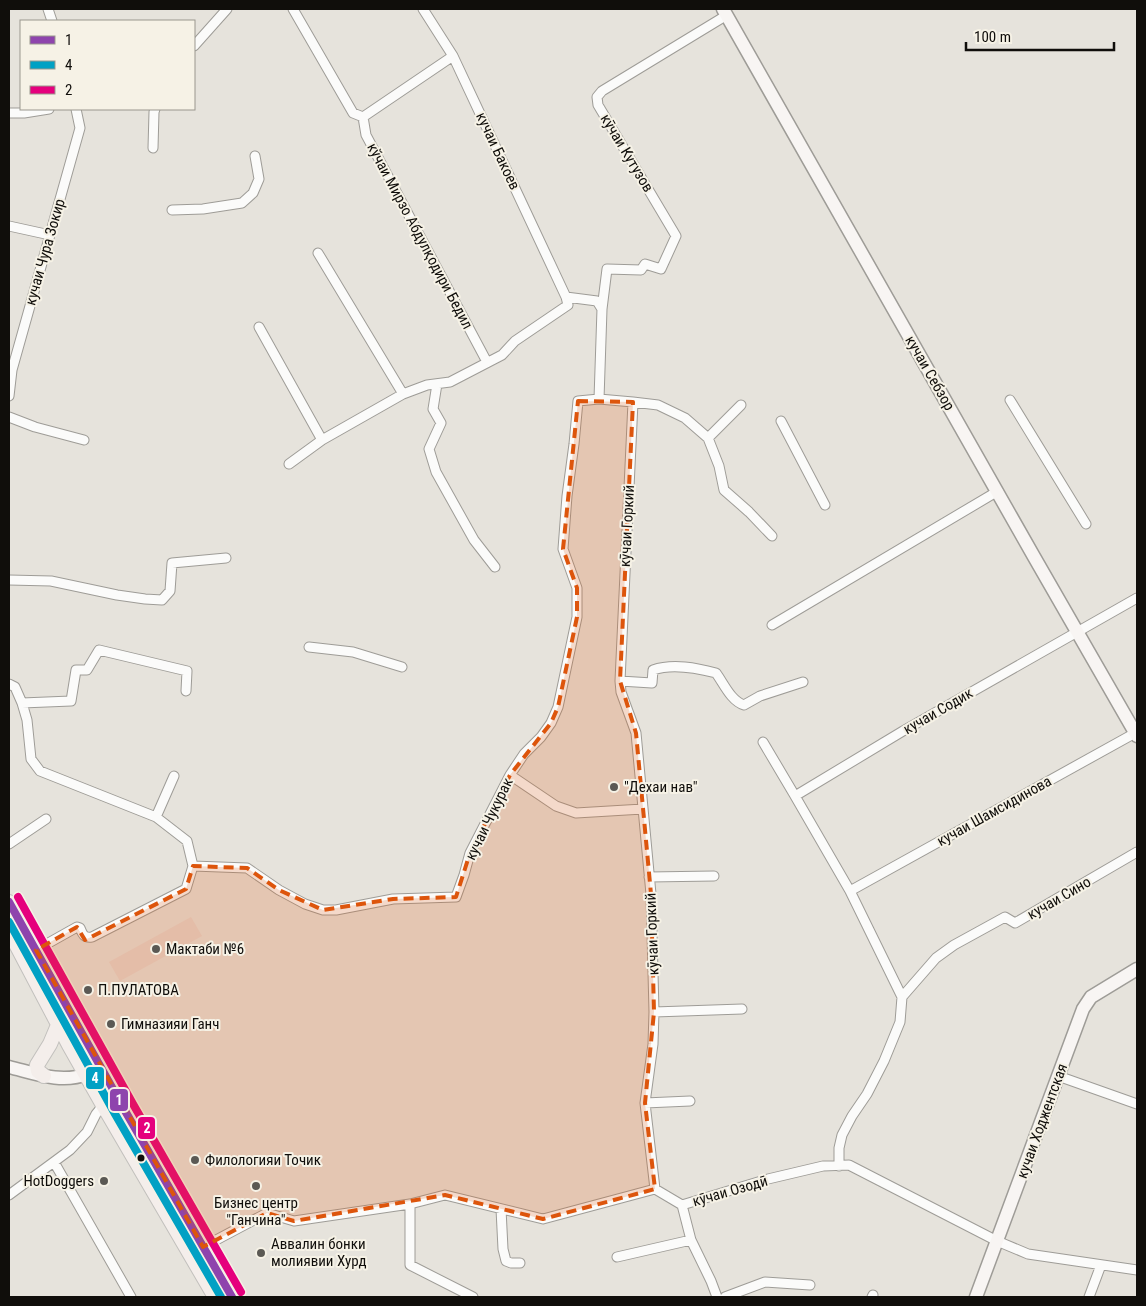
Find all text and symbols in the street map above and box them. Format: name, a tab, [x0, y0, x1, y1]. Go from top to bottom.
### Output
legend	[20, 20, 195, 110]
scale bar	[966, 20, 1114, 52]
text: 100 m	[974, 28, 1011, 46]
text: 1	[65, 31, 72, 49]
text: 4	[65, 56, 72, 74]
text: 2	[65, 81, 72, 99]
street label: кучаи Бакоев	[472, 109, 524, 193]
street label: кӯчаи Кутузов	[597, 111, 657, 195]
street label: кўчаи Мирзо Абдулқодири Бедил	[363, 140, 477, 332]
street label: кучаи Чура Зокир	[21, 197, 69, 307]
street label: кучаи Себзор	[901, 332, 959, 414]
street label: кӯчаи Горкий	[616, 484, 638, 568]
street label: кучаи Содик	[900, 684, 976, 738]
street label: кучаи Шамсидинова	[934, 772, 1054, 850]
street label: кучаи Чукурак	[461, 775, 517, 863]
place label: "Дехаи нав"	[624, 778, 698, 796]
marker: "Дехаи нав"	[608, 781, 620, 793]
street label: кучаи Сино	[1024, 873, 1094, 923]
street label: кӯчаи Горкий	[642, 893, 662, 975]
place label: Мактаби №6	[166, 940, 244, 958]
marker: Мактаби №6	[150, 943, 162, 955]
place label: П.ПУЛАТОВА	[98, 981, 179, 999]
marker: П.ПУЛАТОВА	[82, 984, 94, 996]
place label: Гимназияи Ганч	[121, 1015, 219, 1033]
marker: Гимназияи Ганч	[105, 1018, 117, 1030]
street label: кучаи Ходжентская	[1013, 1061, 1071, 1181]
line badge: 4	[85, 1066, 105, 1090]
text: 4	[91, 1070, 99, 1086]
line badge: 1	[109, 1088, 129, 1112]
text: 1	[115, 1092, 123, 1108]
line badge: 2	[137, 1116, 156, 1140]
text: 2	[143, 1120, 151, 1136]
place label: Филологияи Точик	[205, 1151, 321, 1169]
unlabelled marker	[136, 1153, 146, 1163]
marker: Филологияи Точик	[189, 1154, 201, 1166]
place label: HotDoggers	[23, 1172, 94, 1190]
street label: кӯчаи Озодӣ	[690, 1172, 770, 1210]
marker: HotDoggers	[98, 1175, 110, 1187]
marker: Бизнес центр "Ганчина"	[250, 1180, 262, 1192]
place label: Бизнес центр "Ганчина"	[214, 1194, 298, 1229]
place label: Аввалин бонки молиявии Хурд	[271, 1235, 367, 1270]
marker: Аввалин бонки молиявии Хурд	[255, 1247, 267, 1259]

